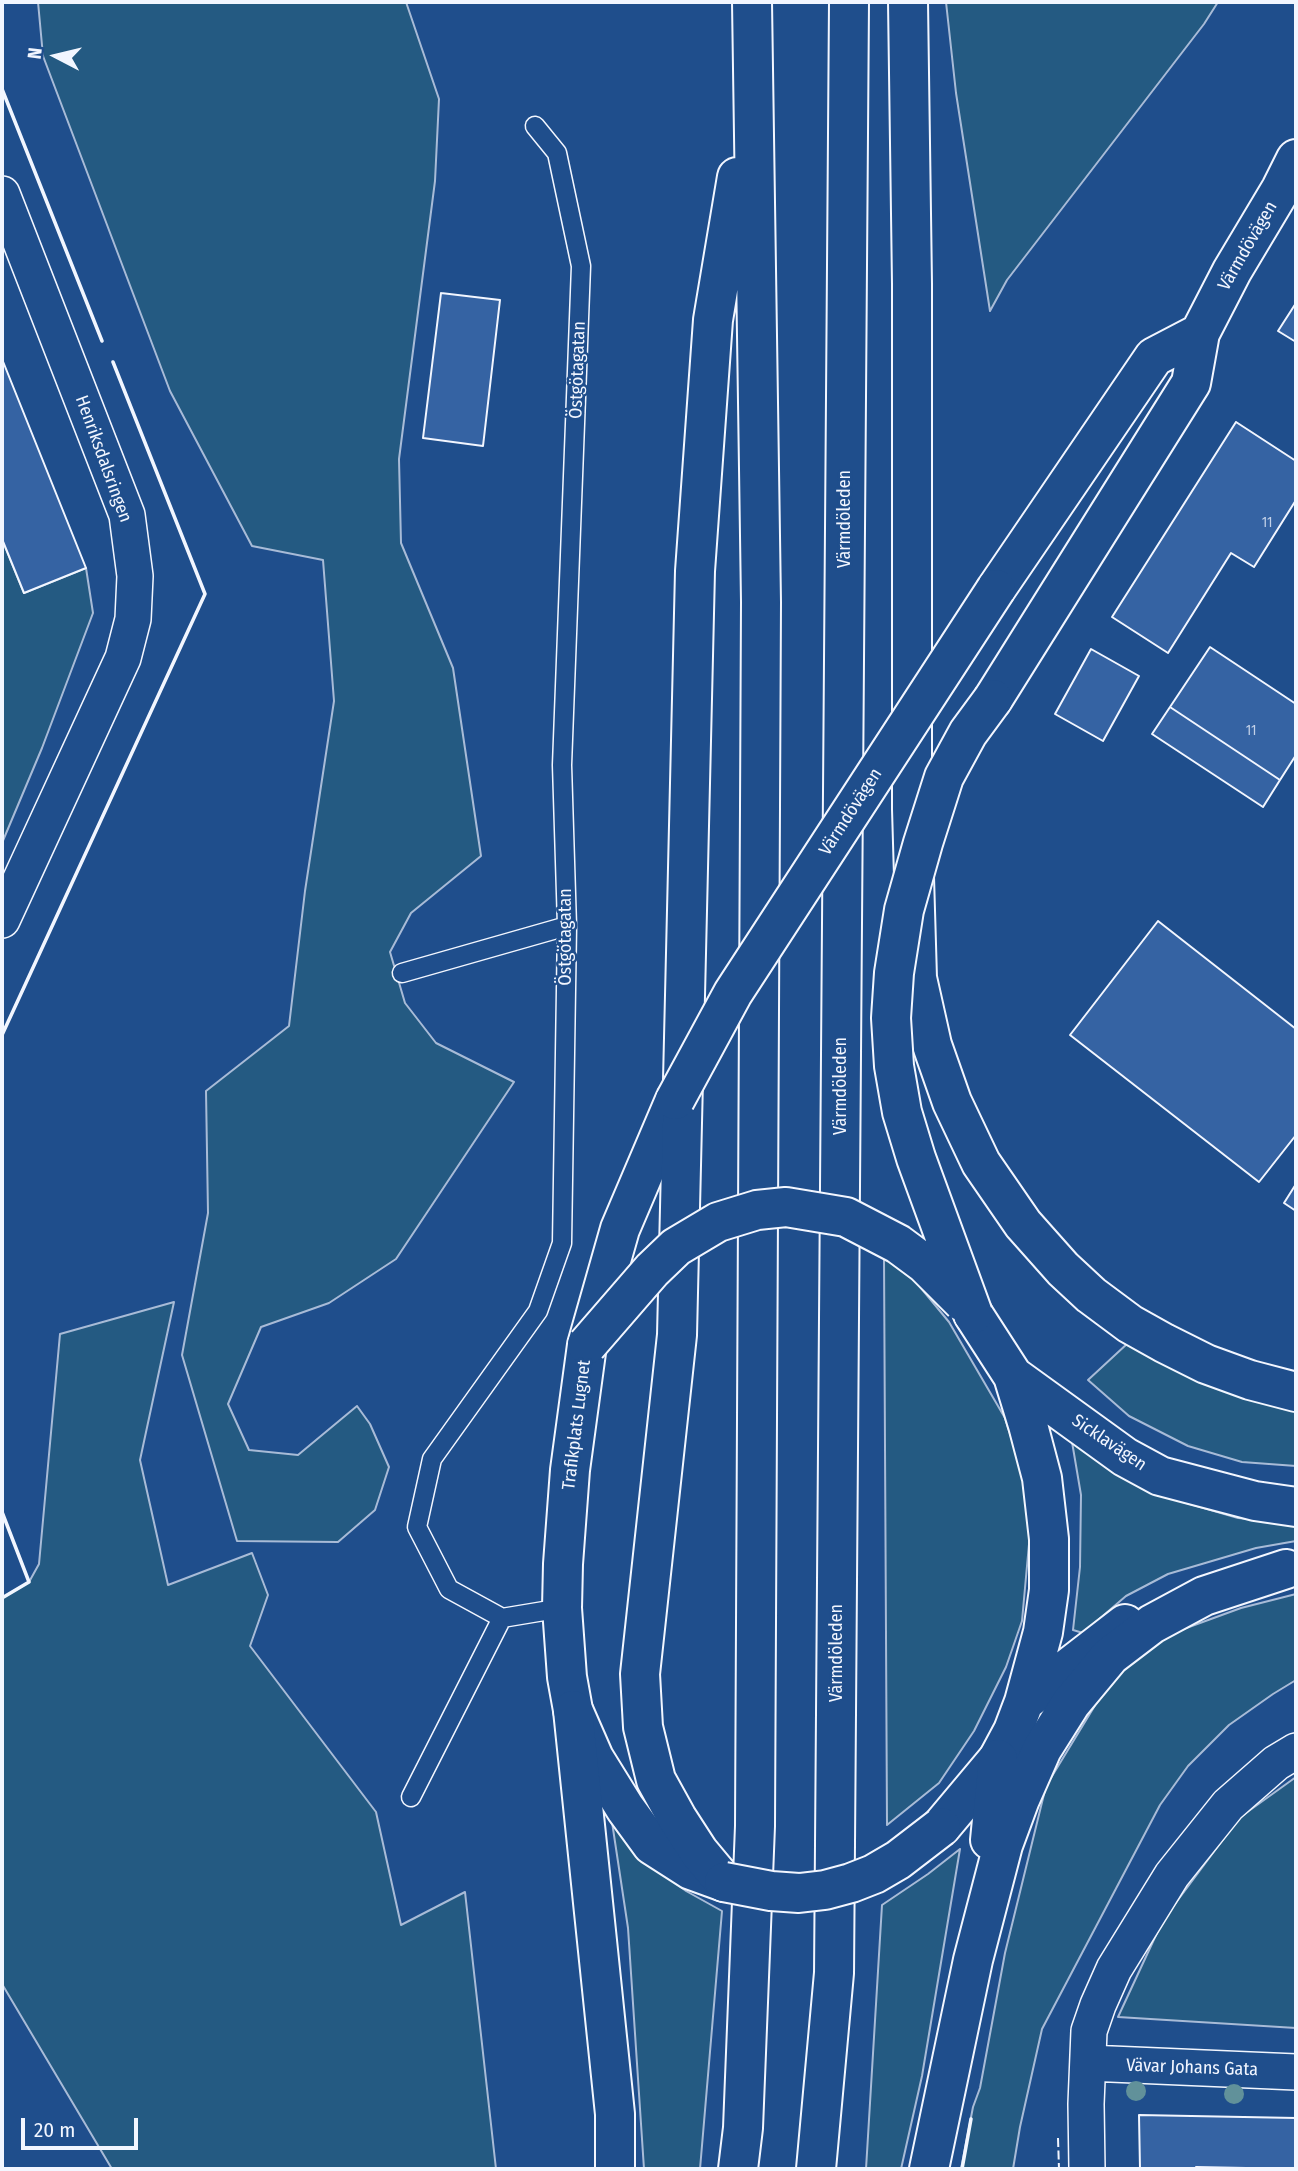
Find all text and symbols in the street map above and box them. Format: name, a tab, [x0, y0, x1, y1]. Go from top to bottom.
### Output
north arrow	[21, 21, 91, 91]
text: N	[23, 46, 47, 60]
street label: Värmdövägen	[1214, 198, 1282, 294]
street label: Östgötagatan	[566, 321, 590, 419]
street label: Henriksdalsringen	[70, 393, 136, 525]
street label: Värmdöleden	[834, 470, 856, 568]
house number: 11	[1262, 515, 1272, 531]
house number: 11	[1246, 723, 1256, 739]
street label: Värmdövägen	[815, 764, 887, 860]
street label: Östgötagatan	[555, 888, 577, 986]
street label: Värmdöleden	[830, 1037, 852, 1135]
street label: Trafikplats Lugnet	[558, 1359, 596, 1491]
street label: Sicklavägen	[1067, 1410, 1151, 1476]
street label: Värmdöleden	[826, 1604, 848, 1702]
street label: Vävar Johans Gata	[1126, 2055, 1258, 2081]
scale bar	[24, 2104, 142, 2148]
text: 20 m	[34, 2117, 75, 2143]

